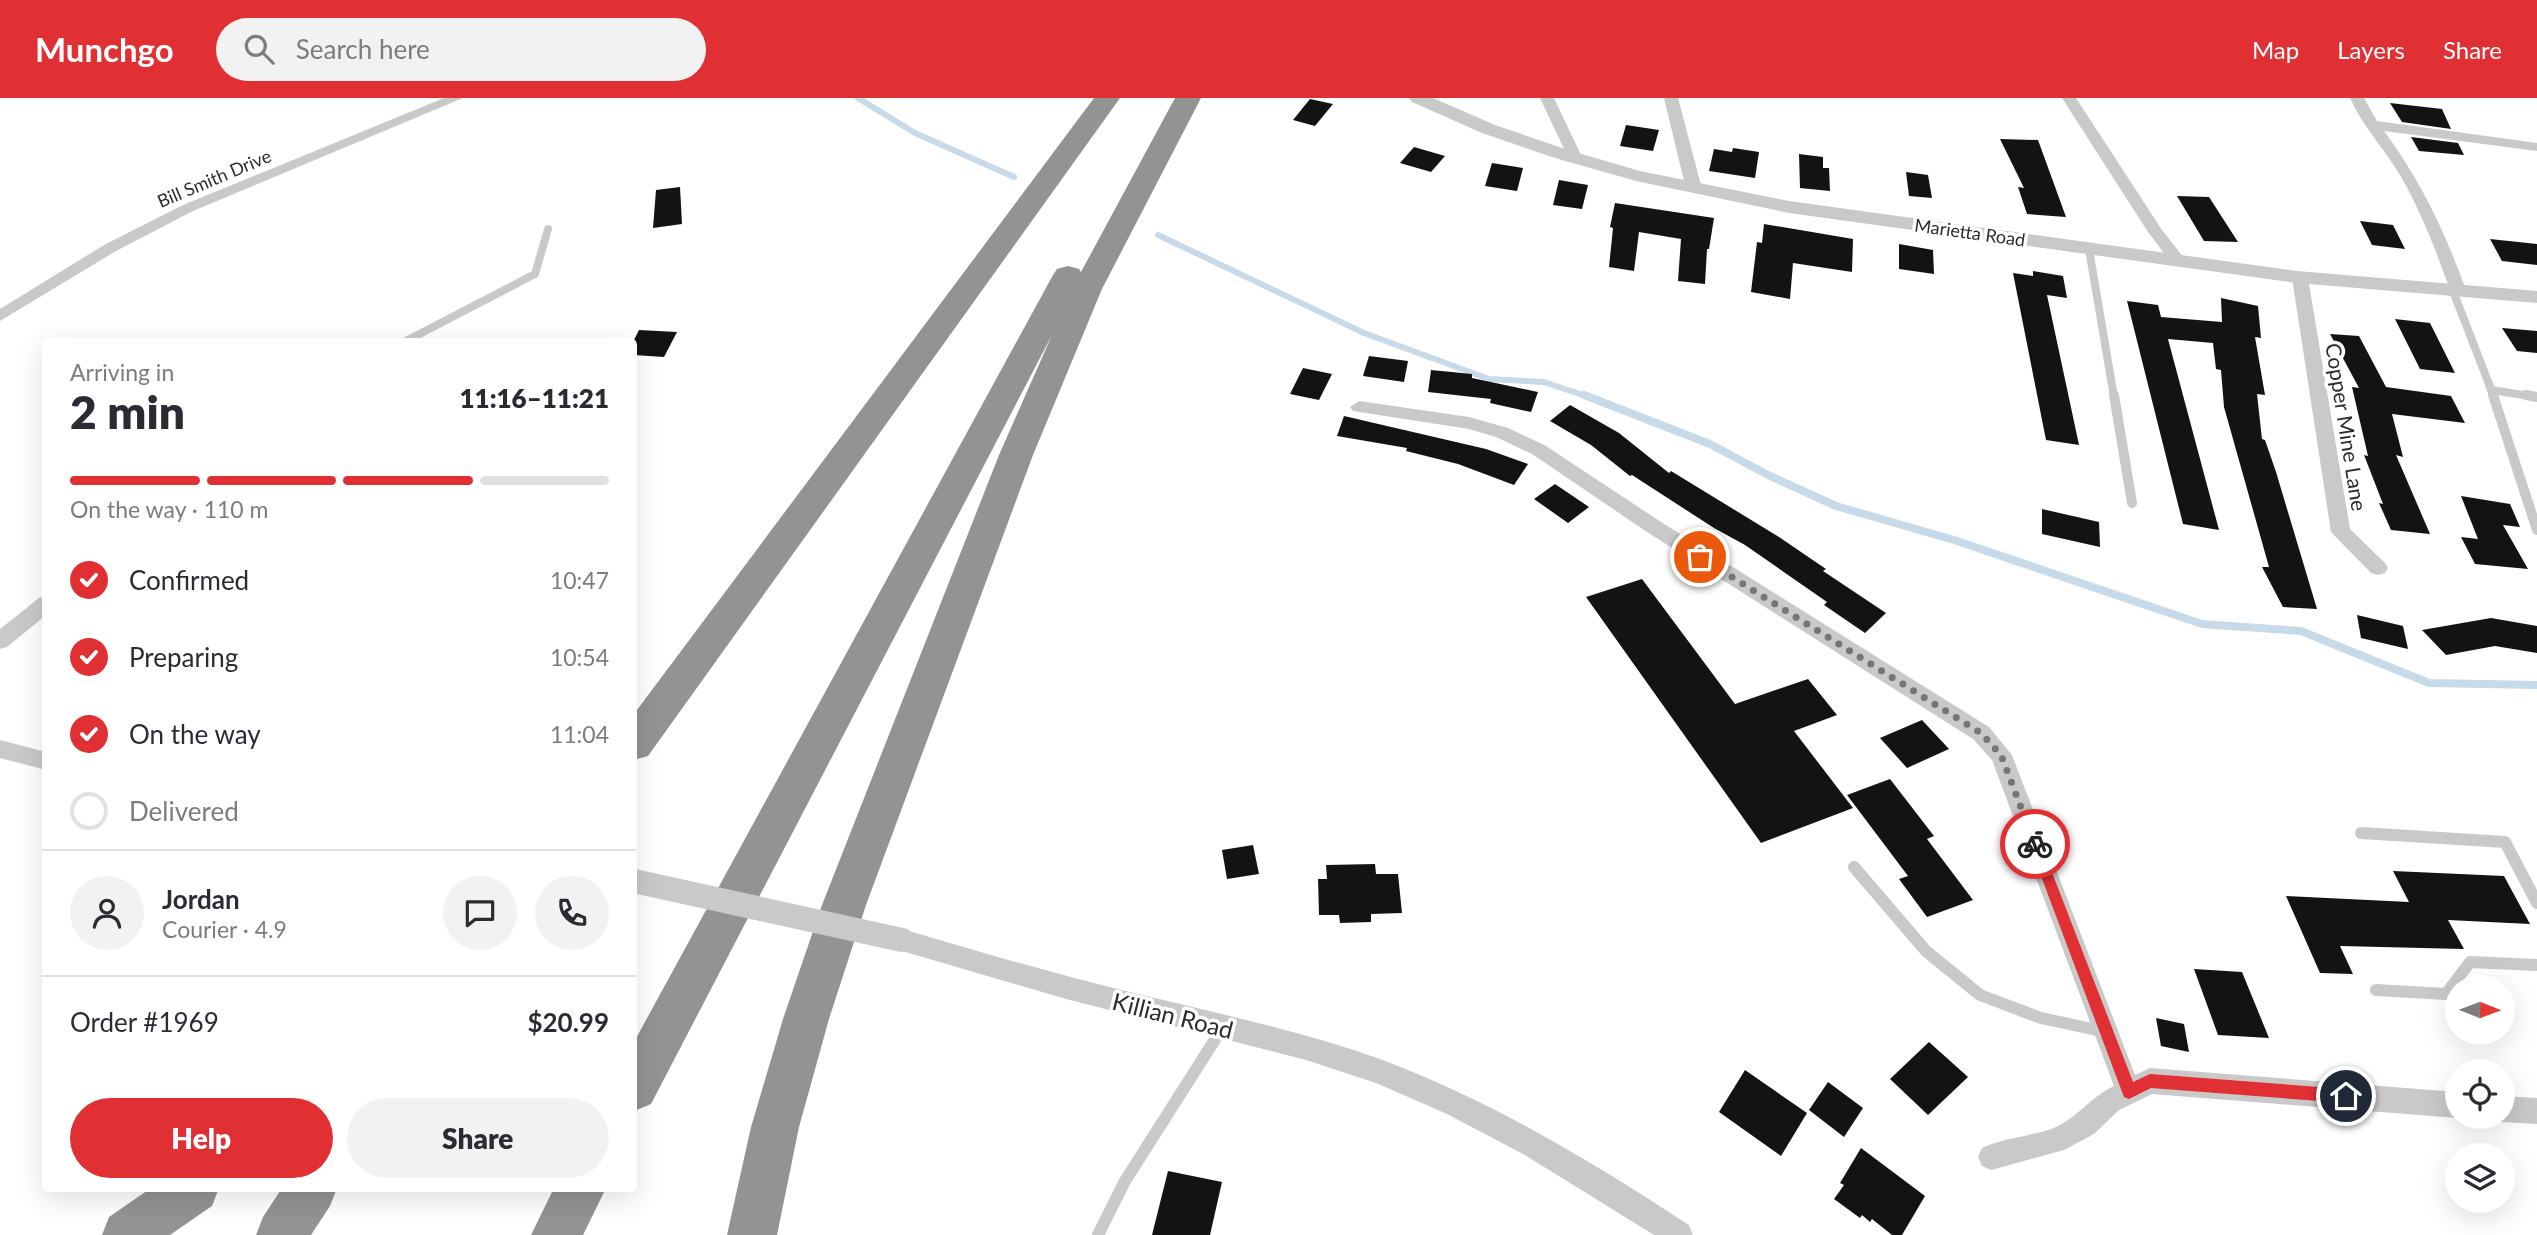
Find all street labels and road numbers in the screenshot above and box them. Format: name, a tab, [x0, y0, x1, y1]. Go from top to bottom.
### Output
street label: Bill Smith Drive	[154, 144, 274, 212]
street label: Marietta Road	[1913, 213, 2027, 251]
street label: Copper Mine Lane	[2321, 341, 2373, 513]
street label: Killian Road	[1110, 986, 1236, 1044]

